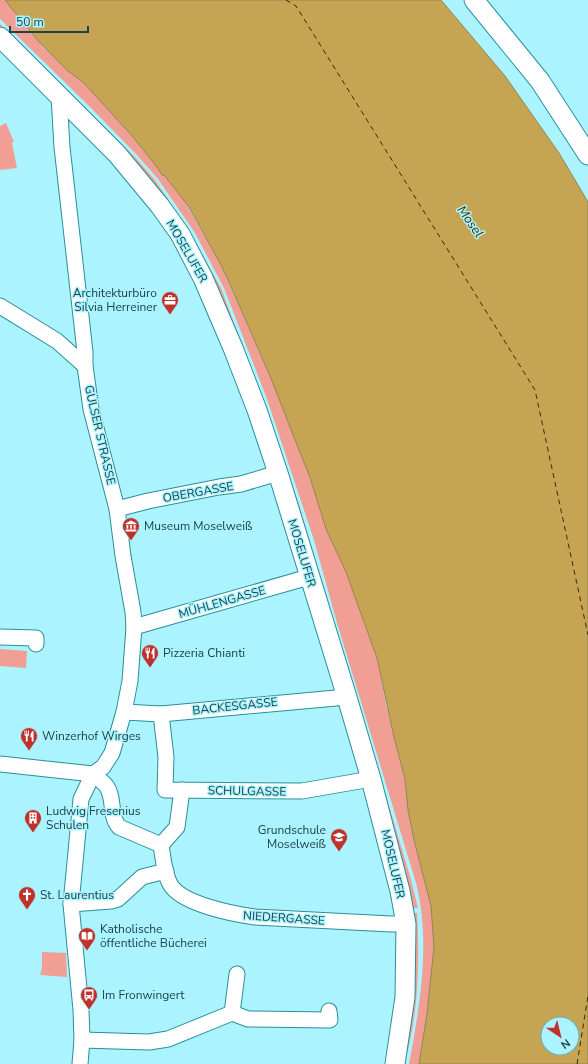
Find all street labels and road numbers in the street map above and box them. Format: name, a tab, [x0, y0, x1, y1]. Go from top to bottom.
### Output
street label: MOSELUFER	[162, 217, 212, 285]
street label: GÜLSER STRASSE	[81, 384, 119, 486]
street label: OBERGASSE	[161, 478, 235, 506]
street label: MOSELUFER	[284, 517, 320, 589]
street label: MÜHLENGASSE	[177, 582, 267, 622]
street label: BACKESGASSE	[192, 694, 278, 718]
street label: SCHULGASSE	[208, 782, 286, 800]
street label: MOSELUFER	[377, 828, 409, 900]
street label: NIEDERGASSE	[243, 907, 325, 929]

